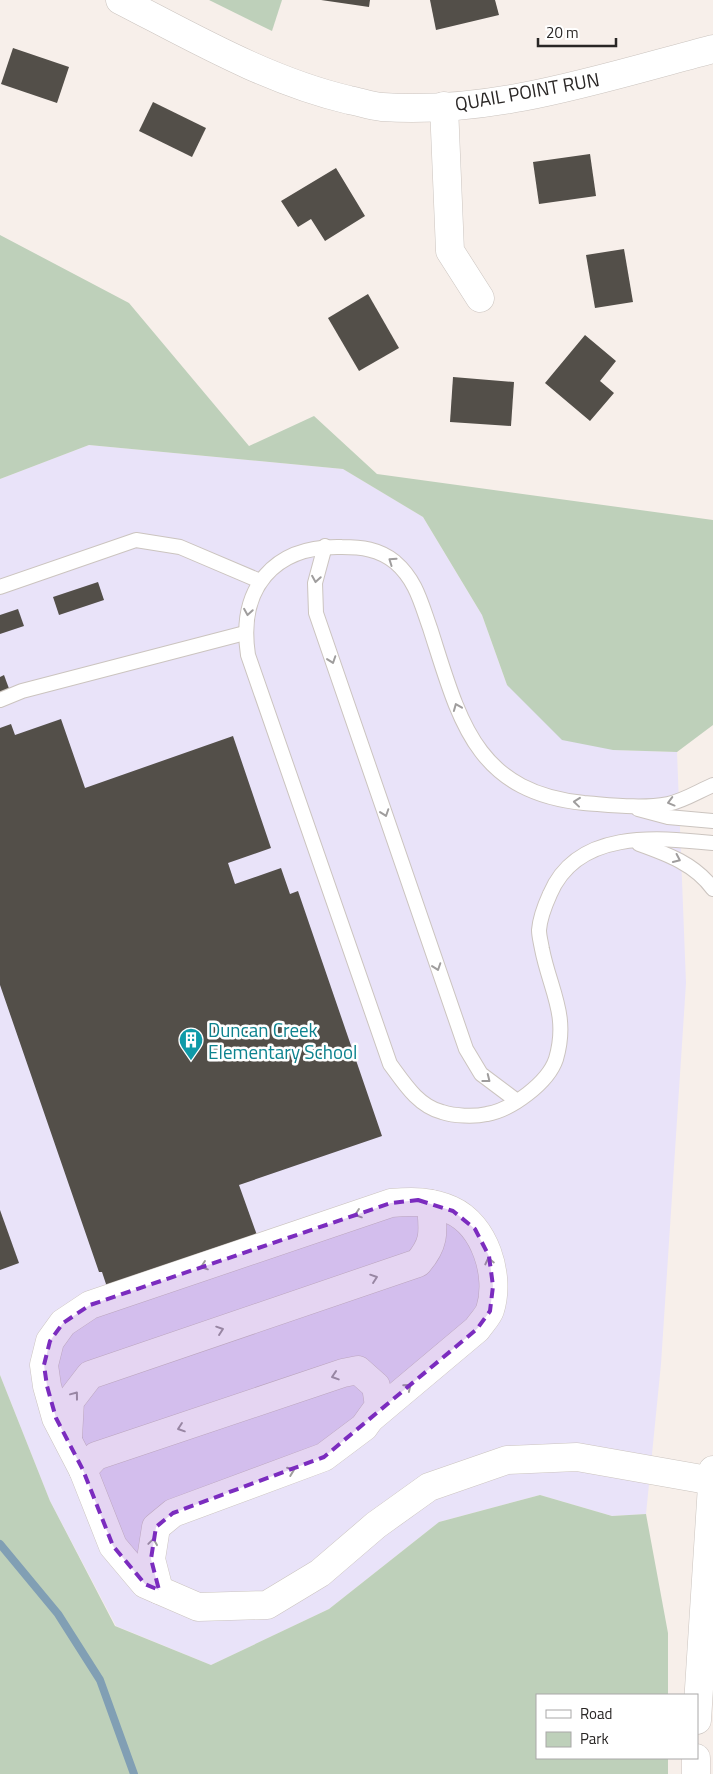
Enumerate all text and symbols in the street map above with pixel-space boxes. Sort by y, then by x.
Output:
scale bar [538,15,616,47]
text: 20 m [546,21,579,44]
street label: QUAIL POINT RUN [452,64,602,118]
one-way arrow [388,558,398,567]
one-way arrow [311,575,321,584]
one-way arrow [243,608,254,616]
one-way arrow [326,655,336,663]
one-way arrow [452,703,463,712]
one-way arrow [667,796,675,806]
one-way arrow [572,797,580,808]
one-way arrow [379,808,389,817]
one-way arrow [672,853,681,863]
one-way arrow [432,962,442,971]
place label: Duncan Creek Elementary School [208,1015,357,1066]
building icon: Duncan Creek Elementary School [178,1027,204,1061]
one-way arrow [481,1073,490,1081]
one-way arrow [354,1208,362,1218]
one-way arrow [484,1257,495,1265]
one-way arrow [200,1260,209,1270]
one-way arrow [369,1274,378,1284]
one-way arrow [215,1326,224,1336]
one-way arrow [331,1370,340,1380]
one-way arrow [403,1384,412,1393]
one-way arrow [69,1391,78,1401]
one-way arrow [177,1422,186,1432]
one-way arrow [286,1467,294,1477]
one-way arrow [148,1538,158,1546]
legend [536,1694,698,1759]
text: Road [580,1702,612,1725]
text: Park [580,1727,609,1750]

